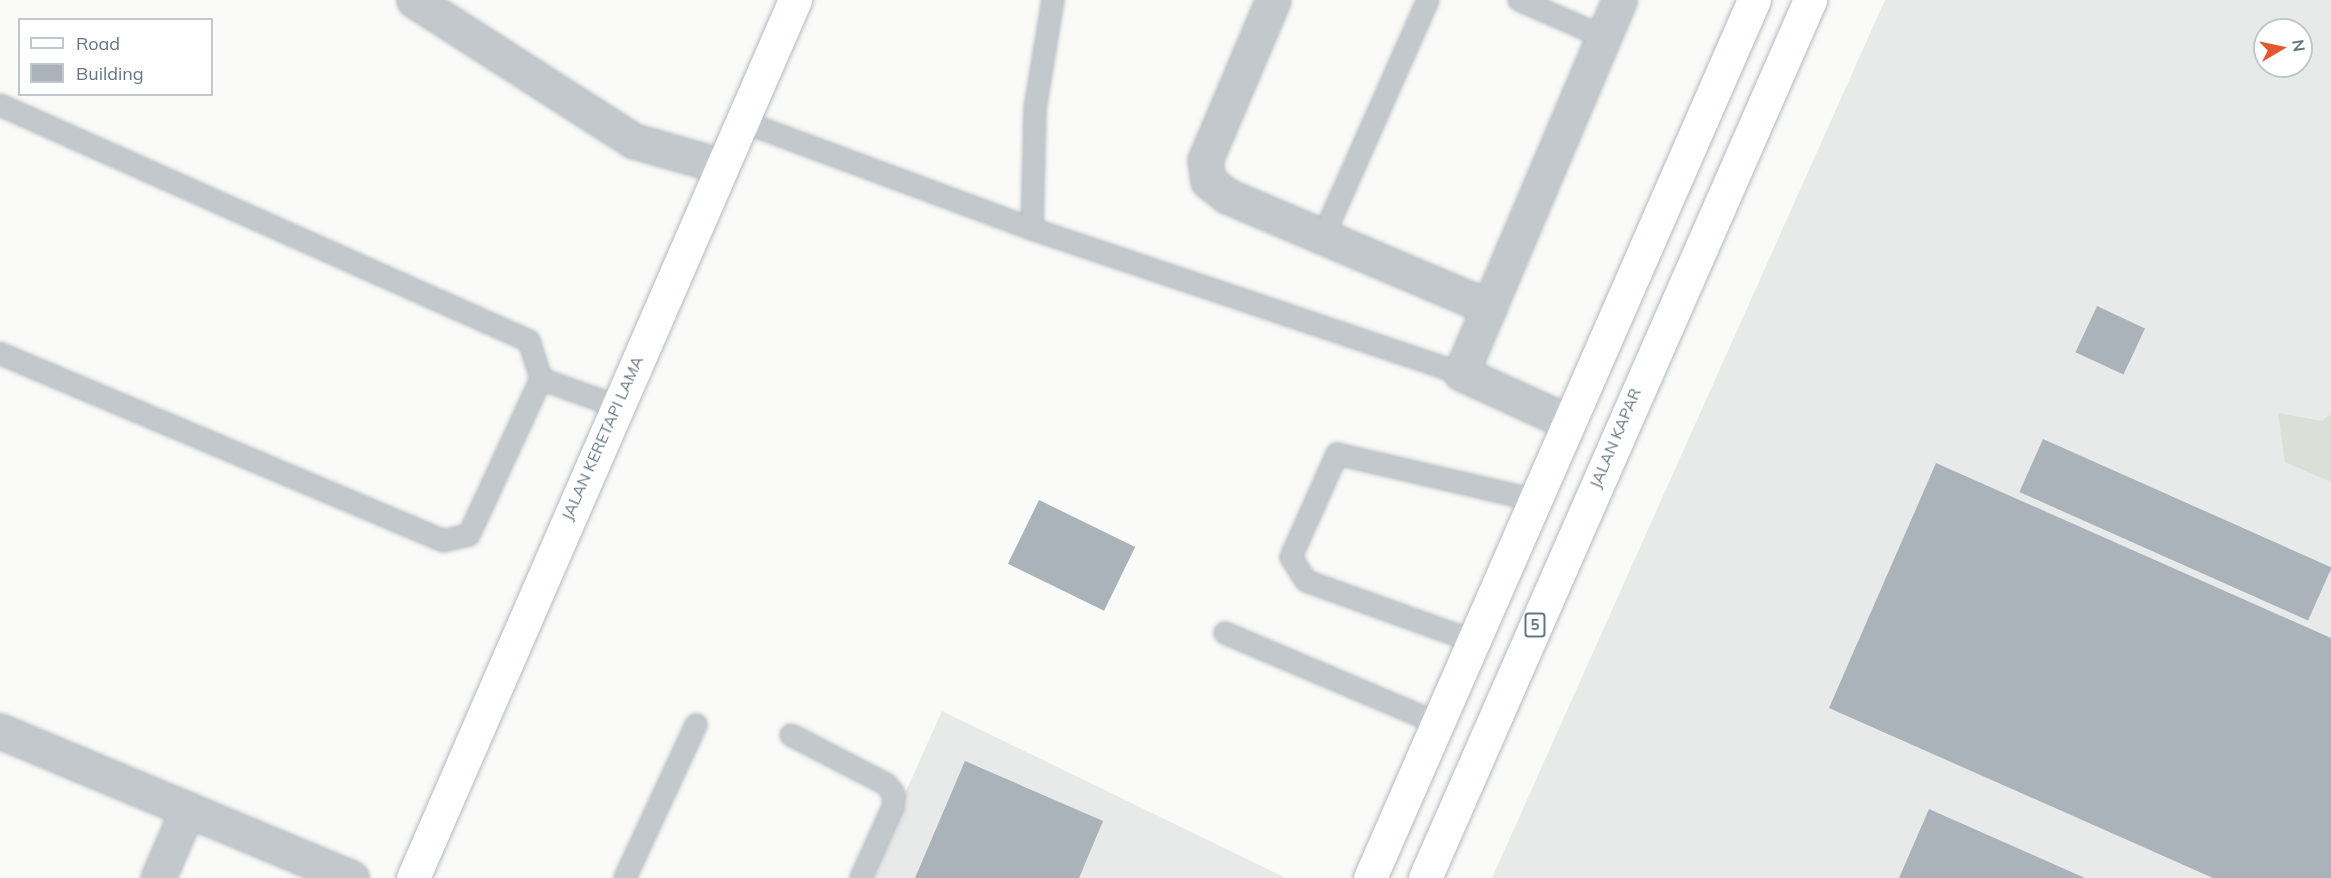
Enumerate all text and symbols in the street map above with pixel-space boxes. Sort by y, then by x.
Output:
legend [18,18,213,96]
north arrow [2253,18,2313,78]
text: Road [76,32,120,55]
text: N [2288,38,2310,53]
text: Building [76,62,144,85]
street label: JALAN KERETAPI LAMA [557,353,647,523]
street label: JALAN KAPAR [1585,385,1645,491]
road number: 5 [1524,613,1546,637]

